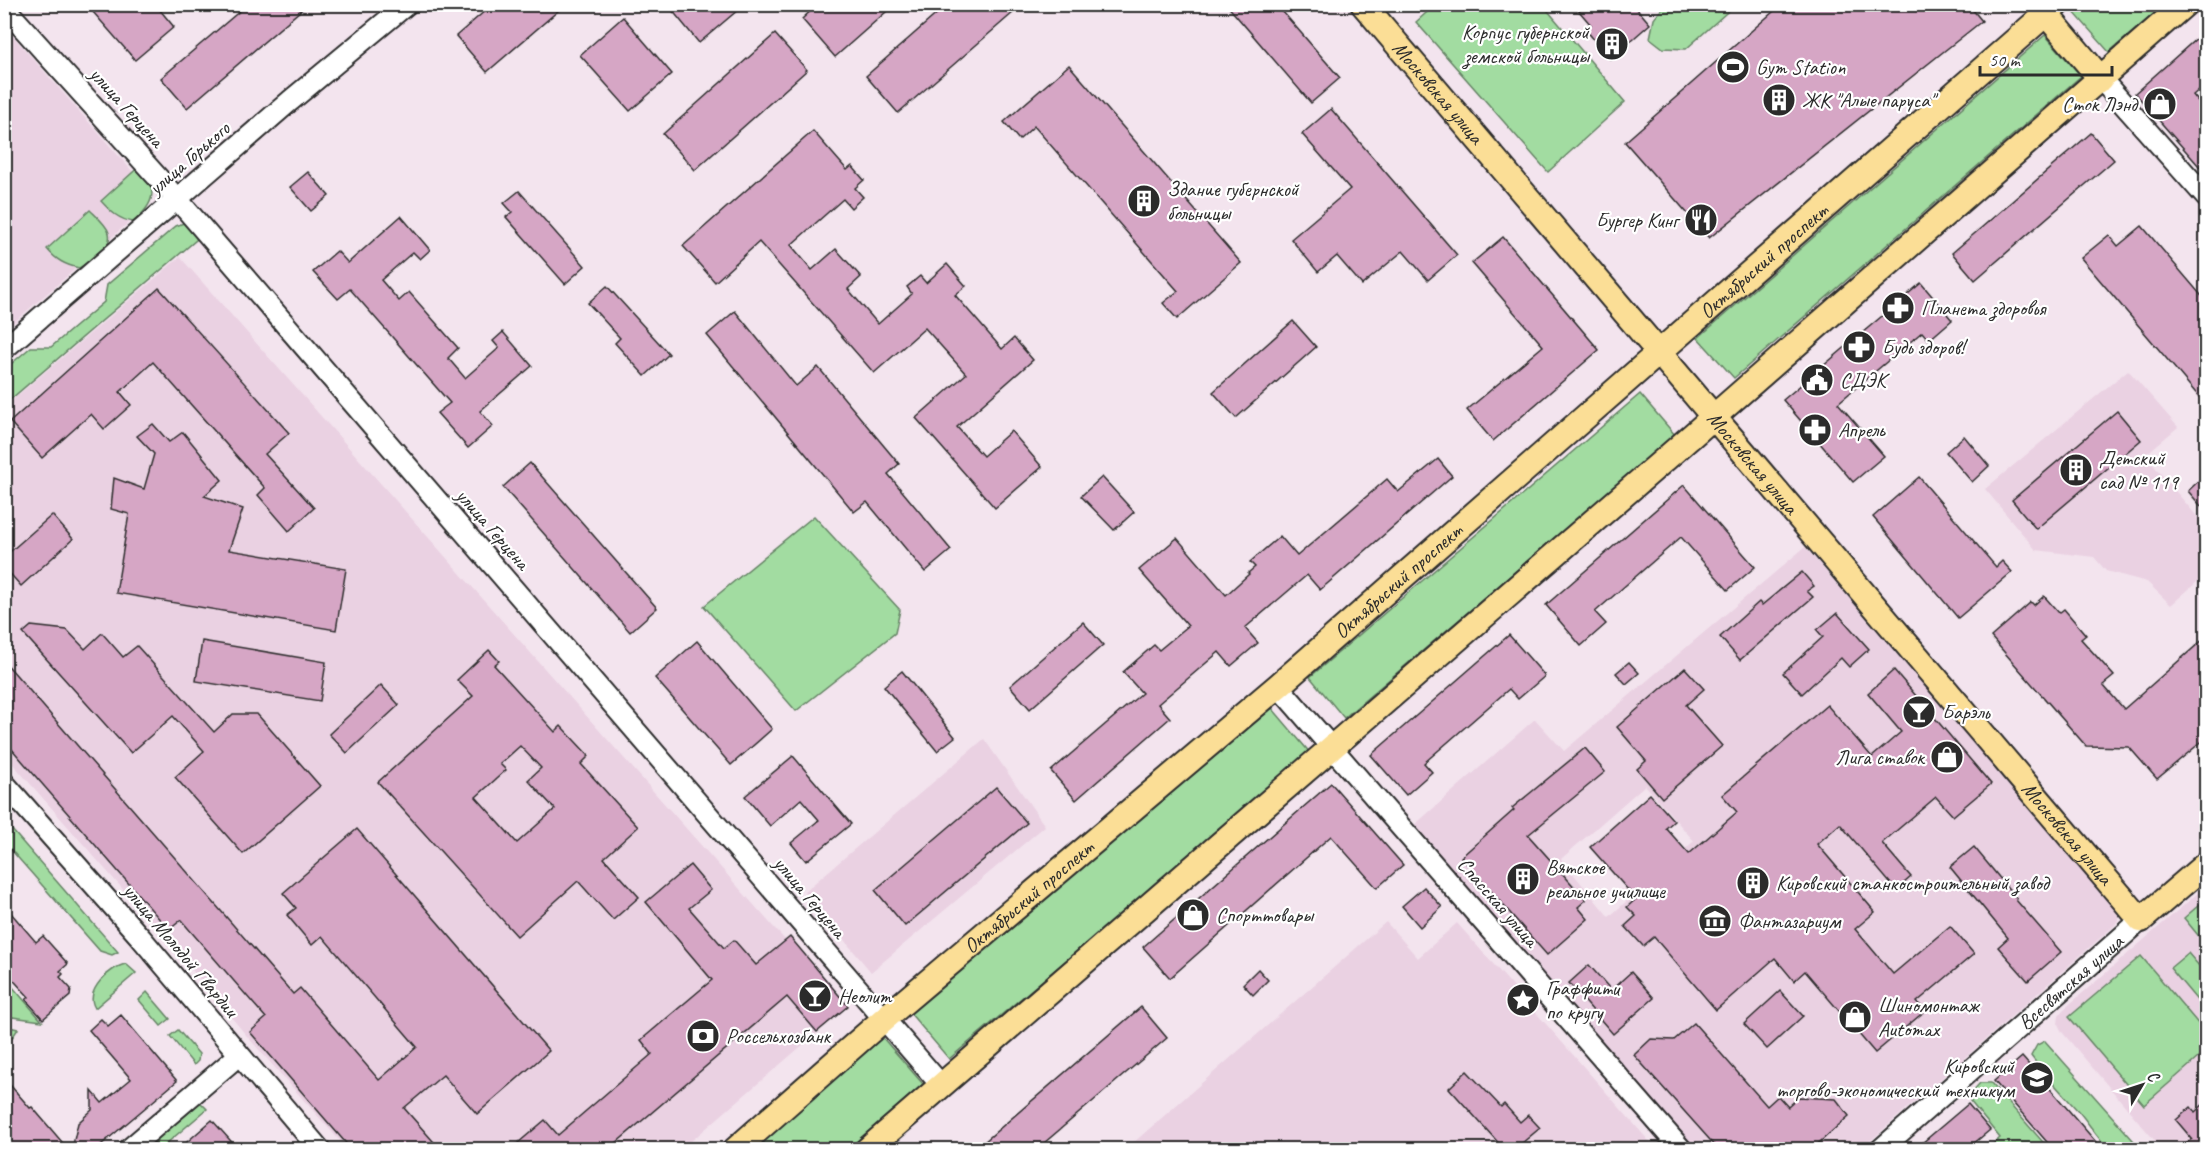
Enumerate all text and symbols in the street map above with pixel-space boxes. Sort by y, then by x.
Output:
place label: Корпус губернской земской больницы [1461,19,1591,70]
building icon: Корпус губернской земской больницы [1594,26,1630,62]
street label: Московская улица [1387,35,1490,151]
scale bar [1980,39,2112,77]
sports icon: Gym Station [1715,49,1751,85]
text: 50 m [1989,49,2022,71]
place label: Gym Station [1756,54,1846,80]
street label: улица Герцена [83,60,172,154]
building icon: ЖК "Алые паруса" [1761,82,1797,118]
shop icon: Сток Лэнд [2142,86,2178,122]
place label: ЖК "Алые паруса" [1802,87,1938,113]
place label: Сток Лэнд [2062,91,2139,117]
street label: улица Горького [141,114,236,202]
place label: Здание губернской больницы [1167,176,1300,226]
building icon: Здание губернской больницы [1126,183,1162,219]
street label: Октябрьский проспект [1694,196,1835,324]
restaurant icon: Бургер Кинг [1683,202,1719,238]
place label: Бургер Кинг [1596,207,1681,233]
pharmacy icon: Планета здоровья [1880,290,1916,326]
place label: Планета здоровья [1921,295,2047,322]
pharmacy icon: Будь здоров! [1841,329,1877,365]
place label: Будь здоров! [1882,334,1969,360]
public building icon: СДЭК [1799,362,1835,398]
place label: СДЭК [1840,367,1890,393]
street label: Московская улица [1702,406,1805,521]
pharmacy icon: Апрель [1797,412,1833,448]
place label: Апрель [1838,417,1886,443]
place label: Детский сад № 119 [2099,445,2180,495]
building icon: Детский сад № 119 [2058,452,2094,488]
street label: улица Герцена [449,481,537,577]
street label: Октябрьский проспект [1328,516,1469,644]
bar icon: Барэль [1901,694,1937,730]
place label: Барэль [1942,699,1991,725]
shop icon: Лига ставок [1929,739,1965,775]
place label: Лига ставок [1836,744,1926,770]
street label: Московская улица [2016,776,2120,892]
street label: Октябрьский проспект [958,833,1100,959]
street label: улица Герцена [767,849,853,945]
street label: Спасская улица [1452,852,1546,954]
place label: Вятское реальное училище [1546,854,1666,904]
building icon: Вятское реальное училище [1505,861,1541,897]
building icon: Кировский станкостроительный завод [1735,865,1771,901]
place label: Кировский станкостроительный завод [1776,870,2051,897]
street label: улица Молодой Гвардии [116,876,246,1024]
shop icon: Спорттовары [1175,897,1211,933]
place label: Спорттовары [1216,902,1315,928]
museum icon: Фантазариум [1697,903,1733,939]
place label: Фантазариум [1738,908,1842,934]
street label: Всесвятская улица [2013,928,2130,1035]
place label: Граффити по кругу [1546,975,1622,1025]
bar icon: Неолит [797,978,833,1014]
place icon: Граффити по кругу [1505,982,1541,1018]
place label: Неолит [838,983,893,1009]
place label: Шиномонтаж Automax [1878,992,1981,1042]
shop icon: Шиномонтаж Automax [1837,999,1873,1035]
bank icon: Россельхозбанк [685,1018,721,1054]
place label: Россельхозбанк [726,1023,832,1049]
place label: Кировский торгово-экономический техникум [1776,1053,2016,1103]
north arrow [2112,1055,2172,1115]
school or university icon: Кировский торгово-экономический техникум [2019,1060,2055,1096]
text: С [2143,1067,2164,1087]

